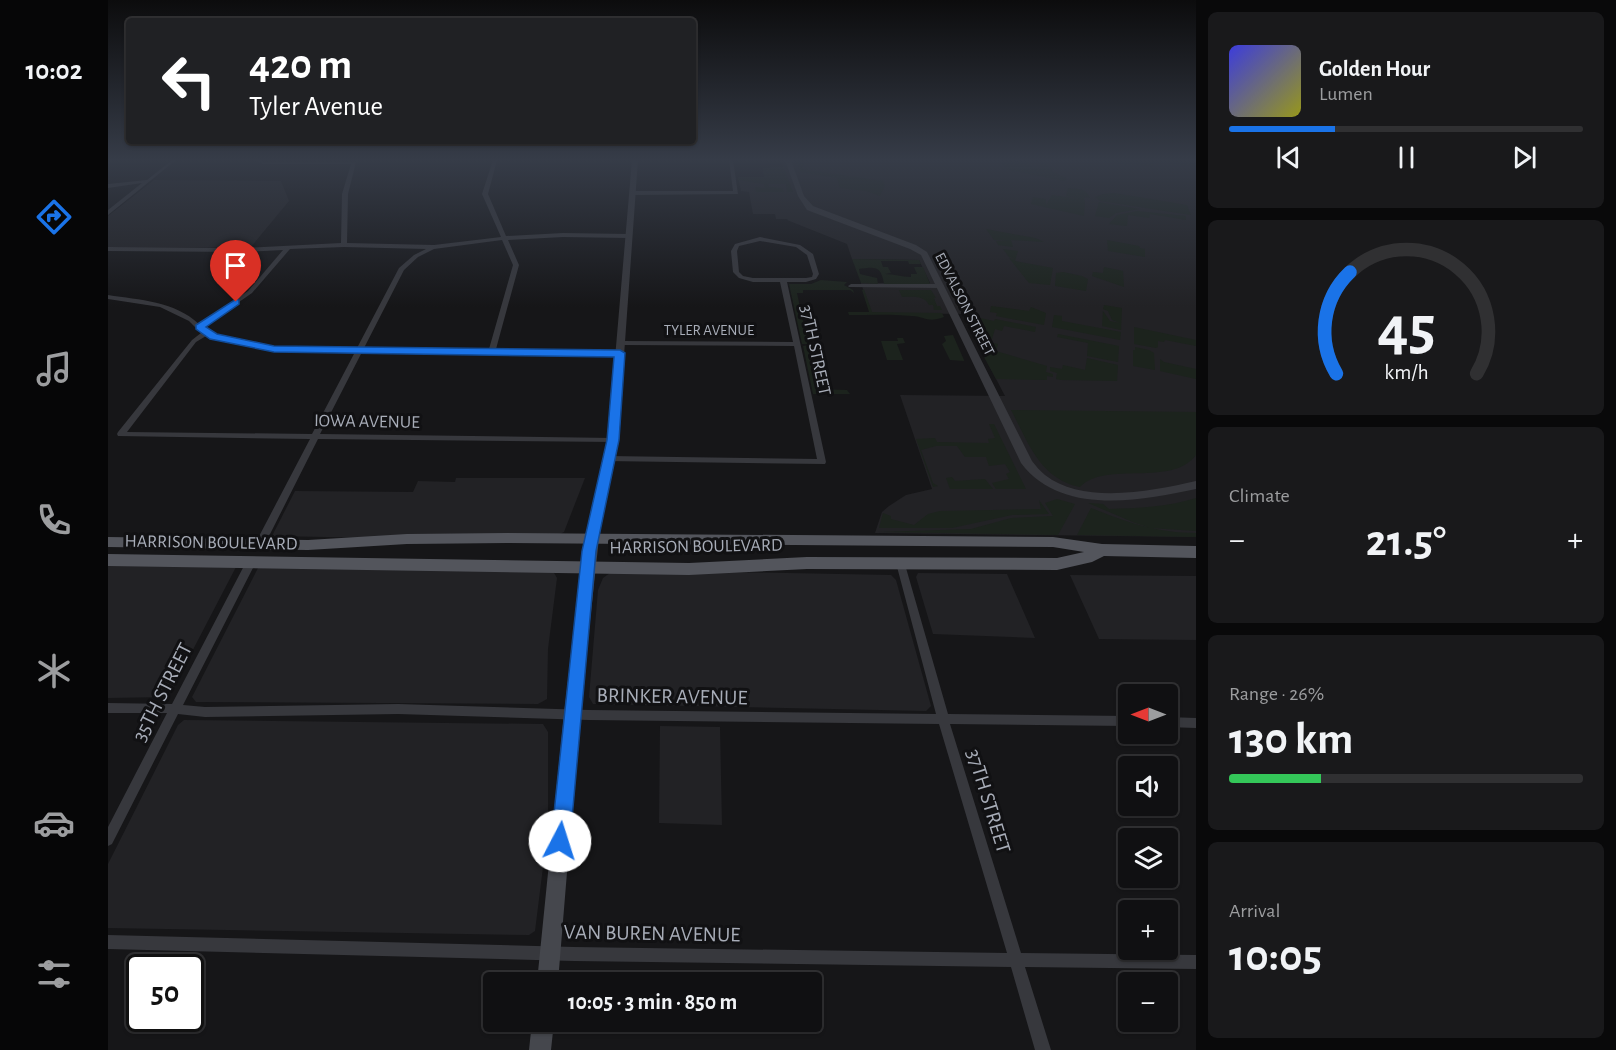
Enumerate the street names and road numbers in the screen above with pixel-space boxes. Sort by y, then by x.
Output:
street label: EDVALSON STREET [932,250,997,359]
street label: 37TH STREET [797,303,833,397]
street label: TYLER AVENUE [664,323,754,338]
street label: IOWA AVENUE [314,412,420,432]
street label: HARRISON BOULEVARD [124,532,298,554]
street label: HARRISON BOULEVARD [609,536,783,558]
street label: 35TH STREET [129,640,196,745]
street label: BRINKER AVENUE [596,685,748,708]
street label: 37TH STREET [963,747,1014,856]
street label: VAN BUREN AVENUE [564,921,740,946]

